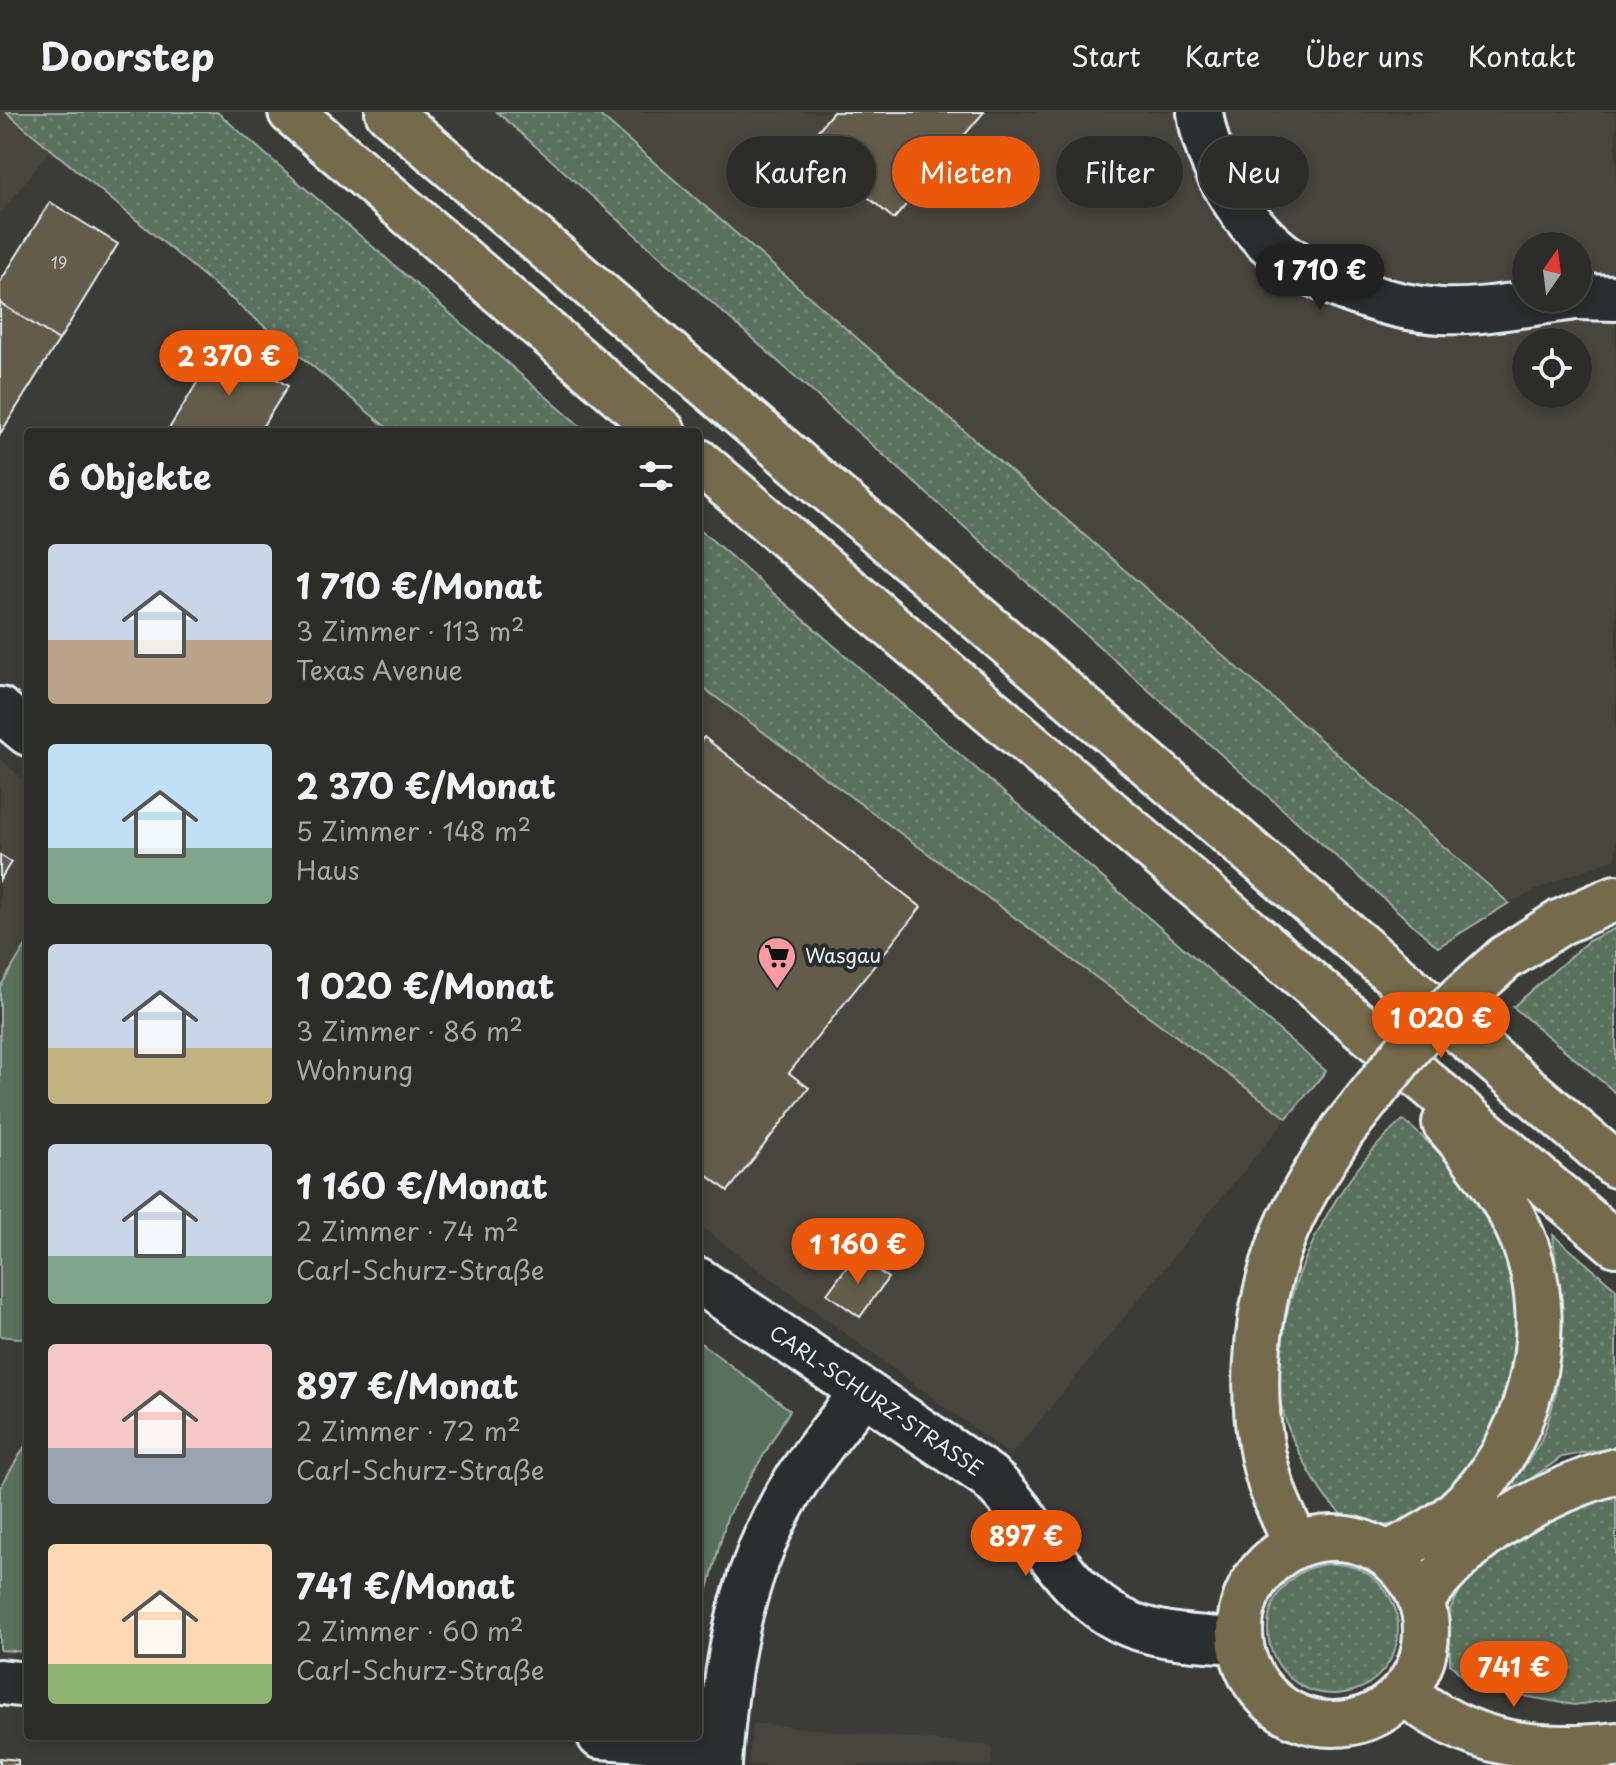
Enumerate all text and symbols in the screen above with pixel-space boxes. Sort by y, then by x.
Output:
text: Doorstep [40,27,215,84]
text: Start [1071,34,1141,77]
text: Karte [1185,34,1260,77]
text: Über uns [1304,34,1424,77]
text: Kontakt [1468,34,1576,77]
chip: Kaufen [726,136,876,208]
chip: Mieten [892,136,1040,208]
chip: Filter [1056,136,1183,208]
chip: Neu [1199,136,1309,208]
north arrow [1512,232,1592,312]
map controls [1512,232,1592,408]
pin: 1 710 € [1246,244,1394,312]
house number: 19 [51,250,67,274]
text: 1 710 € [1273,250,1367,289]
button: locate [1512,328,1592,408]
pin: 2 370 € [155,330,303,398]
text: 2 370 € [177,336,281,375]
text: 6 Objekte [48,450,211,502]
icon: filters [634,454,678,498]
text: 1 710 €/Monat [296,559,543,611]
icon: home [112,576,208,672]
text: 3 Zimmer · 113 m² [296,611,525,650]
text: Texas Avenue [296,650,463,689]
text: 2 370 €/Monat [296,759,556,811]
icon: home [112,776,208,872]
text: 5 Zimmer · 148 m² [296,811,531,850]
text: Haus [296,850,360,889]
supermarket icon: Wasgau [756,935,798,990]
place label: Wasgau [805,940,881,970]
text: 1 020 €/Monat [296,959,554,1011]
icon: home [112,976,208,1072]
pin: 1 020 € [1367,992,1515,1060]
text: 1 020 € [1390,998,1492,1037]
text: 3 Zimmer · 86 m² [296,1011,523,1050]
text: Wohnung [296,1050,413,1089]
text: 1 160 €/Monat [296,1159,548,1211]
icon: home [112,1176,208,1272]
text: 2 Zimmer · 74 m² [296,1211,519,1250]
pin: 1 160 € [784,1218,932,1286]
text: 1 160 € [809,1224,907,1263]
text: Carl-Schurz-Straße [296,1250,545,1289]
street label: CARL-SCHURZ-STRASSE [764,1317,989,1483]
text: 897 €/Monat [296,1359,519,1411]
icon: home [112,1376,208,1472]
text: 2 Zimmer · 72 m² [296,1411,521,1450]
text: Carl-Schurz-Straße [296,1450,545,1489]
pin: 897 € [970,1510,1082,1578]
text: 897 € [989,1516,1063,1555]
text: 741 €/Monat [296,1559,515,1611]
icon: home [112,1576,208,1672]
text: 2 Zimmer · 60 m² [296,1611,524,1650]
pin: 741 € [1458,1641,1570,1709]
text: 741 € [1478,1647,1550,1686]
text: Carl-Schurz-Straße [296,1650,545,1689]

